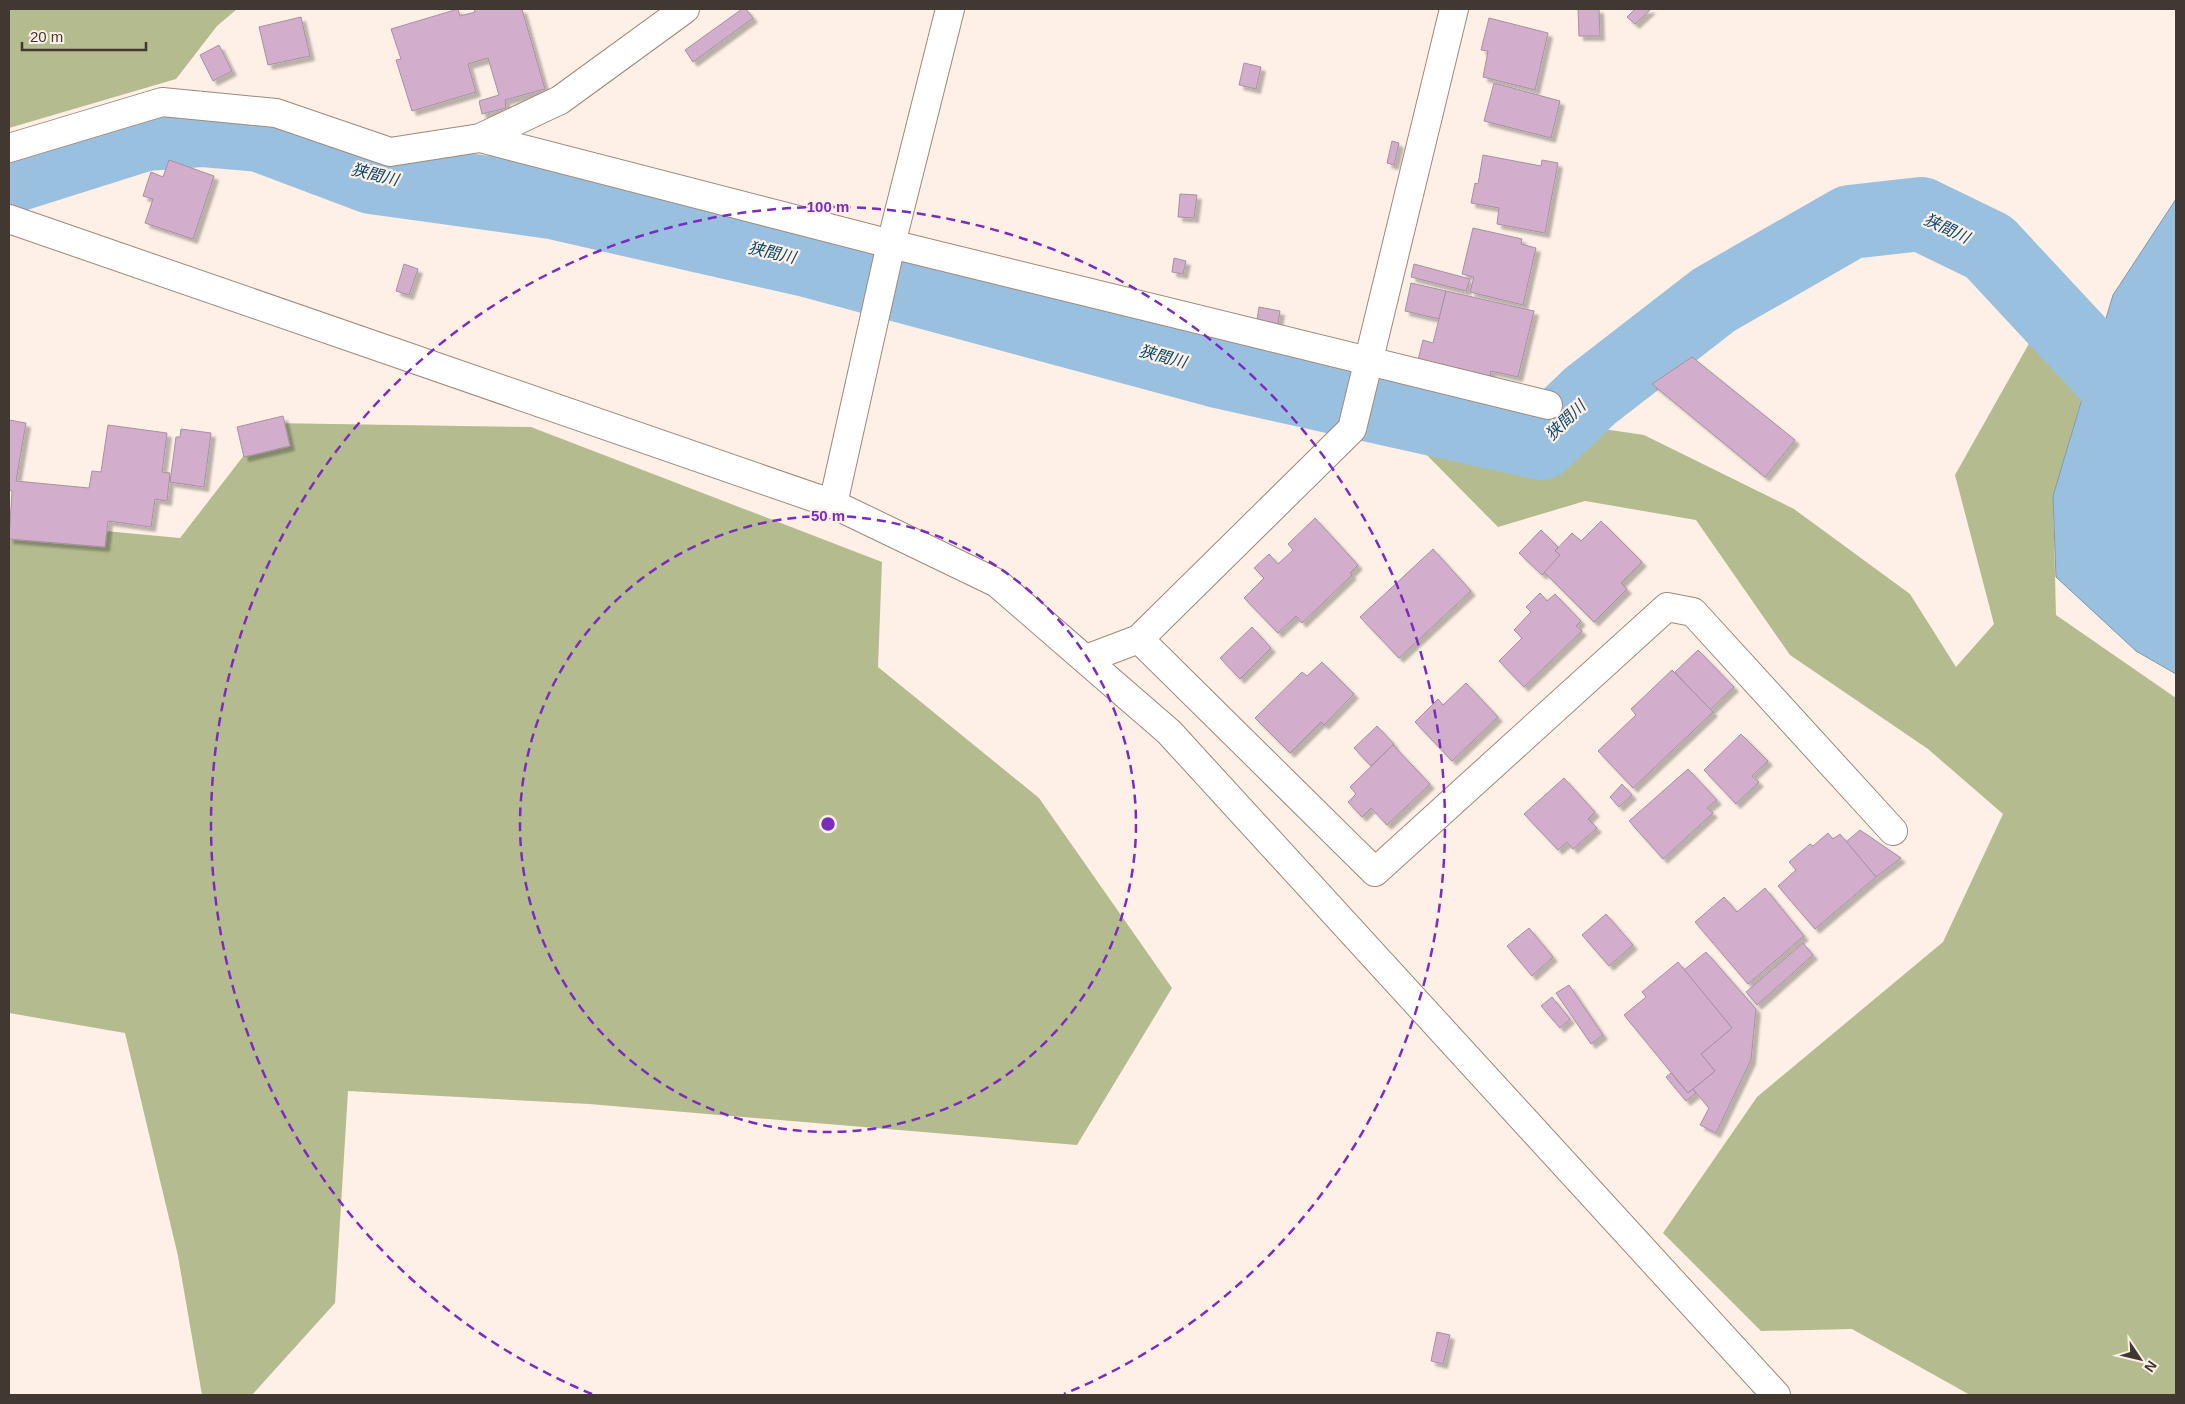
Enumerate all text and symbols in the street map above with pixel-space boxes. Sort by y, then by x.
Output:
scale bar [22,20,146,52]
text: 20 m [30,28,63,45]
water label: 狭間川 [350,160,402,189]
text: 100 m [807,198,849,215]
water label: 狭間川 [1921,211,1974,247]
water label: 狭間川 [747,239,799,267]
water label: 狭間川 [1137,342,1190,371]
water label: 狭間川 [1542,396,1590,443]
text: 50 m [811,507,845,524]
centre of rings [819,815,837,833]
north arrow [2115,1334,2165,1384]
text: N [2141,1358,2160,1375]

